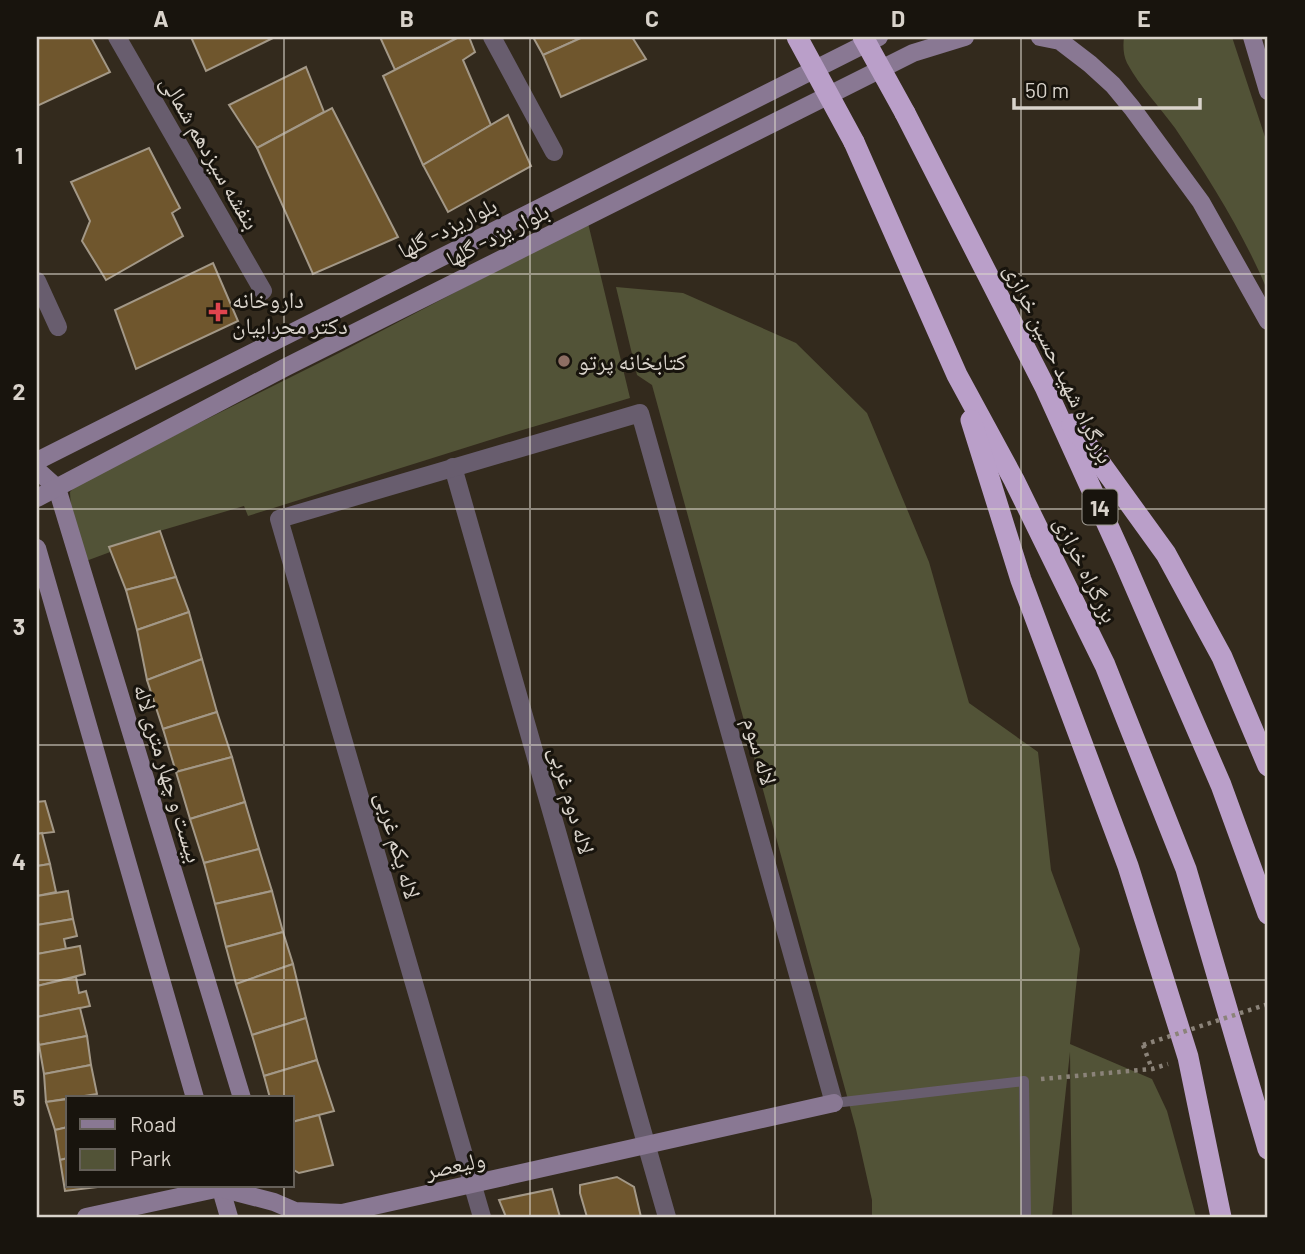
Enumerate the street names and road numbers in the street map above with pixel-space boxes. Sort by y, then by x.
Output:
street label: بنفشه سیزدهم شمالی [153,70,267,236]
street label: بلواریزد- گلها [393,190,501,264]
street label: بلوار یزد- گلها [441,196,553,272]
street label: بزرگراه شهید حسین خرازی [998,258,1121,468]
road number: 14 [1082,490,1118,524]
street label: بزرگراه خرازی [1048,511,1125,627]
street label: بیست و چهار متری لاله [128,680,209,866]
street label: لاله سوم [735,714,784,789]
street label: لاله دوم غربی [541,743,602,858]
street label: لاله یکم غربی [367,788,428,903]
street label: ولیعصر [421,1144,488,1185]

